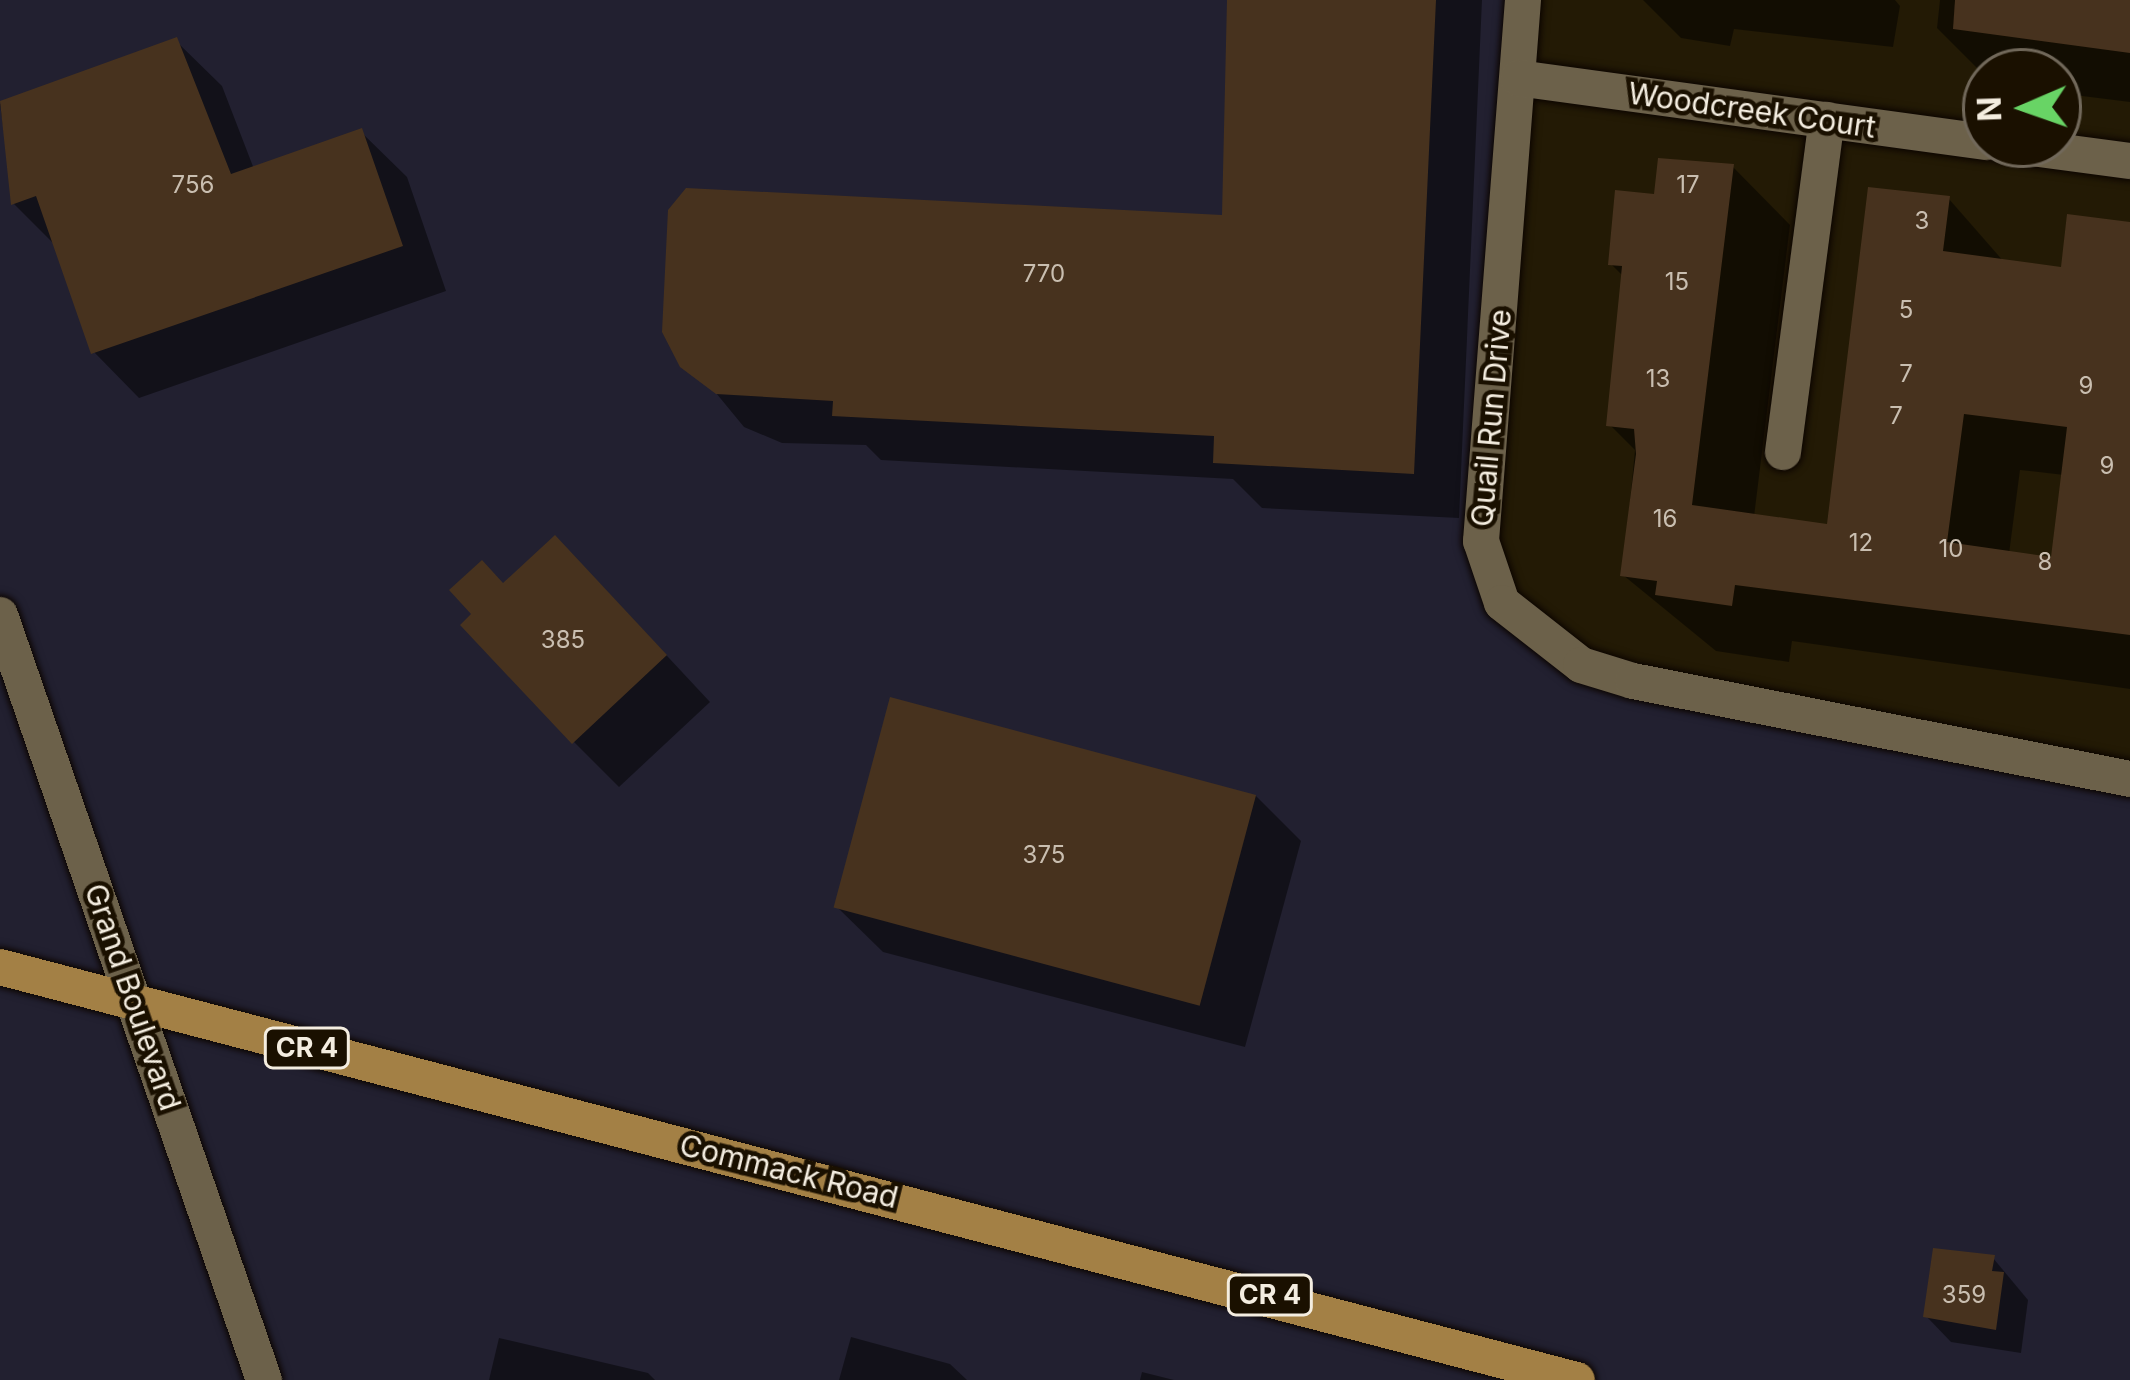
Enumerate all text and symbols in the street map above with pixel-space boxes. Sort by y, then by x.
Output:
north arrow [1962,48,2082,168]
street label: Woodcreek Court [1626,75,1878,145]
text: N [1969,96,2009,122]
house number: 756 [172,171,214,199]
house number: 17 [1676,171,1700,199]
house number: 3 [1915,207,1929,235]
house number: 770 [1023,260,1065,288]
house number: 15 [1665,268,1689,296]
house number: 5 [1899,296,1913,324]
street label: Quail Run Drive [1464,308,1518,528]
house number: 7 [1899,360,1913,388]
house number: 13 [1646,365,1670,393]
house number: 9 [2079,372,2093,400]
house number: 7 [1889,402,1903,430]
house number: 9 [2100,452,2114,480]
house number: 16 [1653,505,1677,533]
house number: 12 [1849,529,1873,557]
house number: 10 [1939,535,1963,563]
house number: 8 [2038,548,2052,576]
house number: 385 [541,626,585,654]
house number: 375 [1023,841,1065,869]
street label: Grand Boulevard [77,879,189,1115]
road number: CR 4 [262,1027,352,1069]
street label: Commack Road [676,1126,902,1216]
road number: CR 4 [1225,1274,1315,1316]
house number: 359 [1942,1281,1986,1309]

